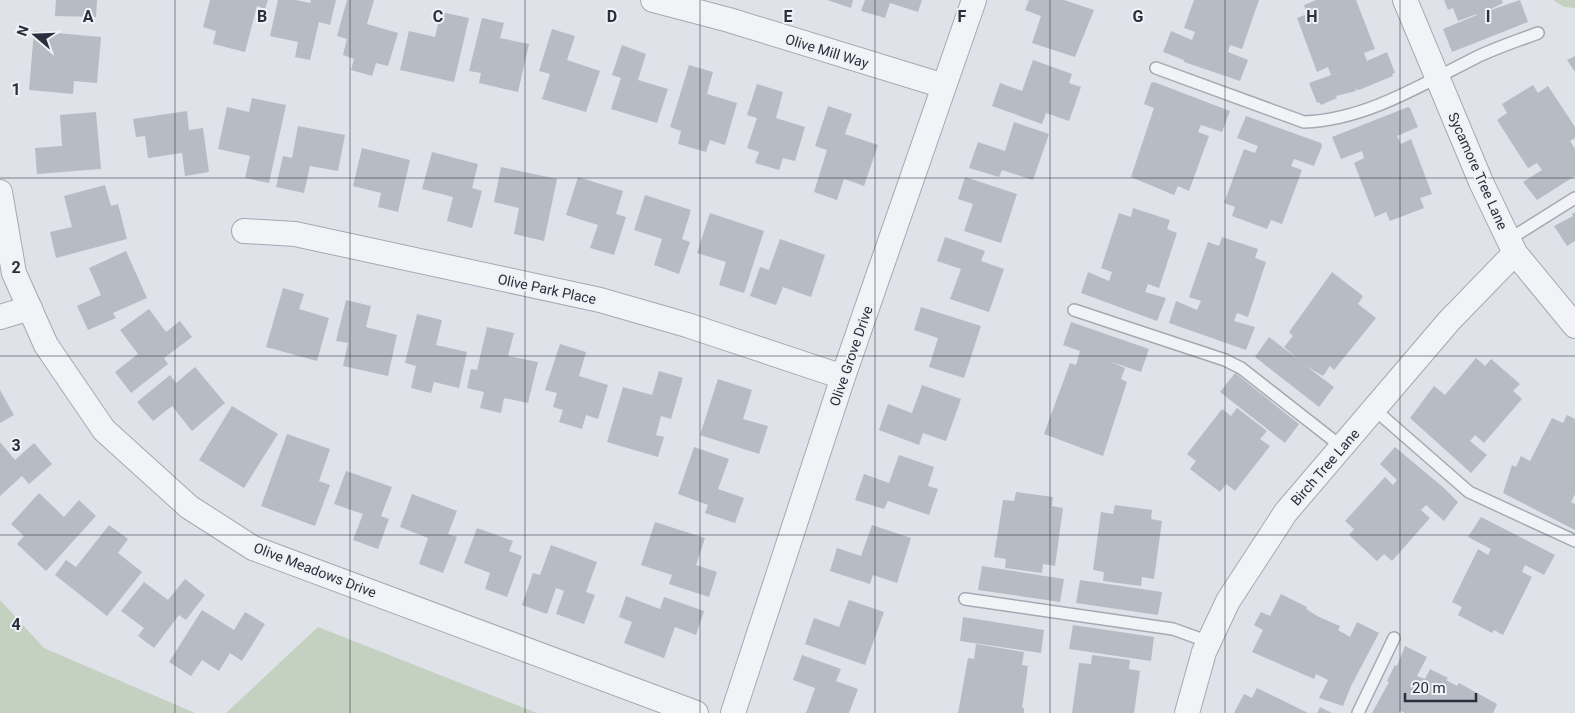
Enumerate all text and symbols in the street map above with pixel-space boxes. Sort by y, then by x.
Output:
text: A [83,7,94,26]
text: B [257,7,267,26]
text: C [433,7,443,26]
text: D [607,7,617,26]
text: E [784,7,793,26]
text: F [958,7,967,26]
text: G [1133,7,1144,26]
text: H [1306,7,1318,26]
text: I [1486,7,1490,26]
north arrow [10,10,60,60]
text: N [14,23,32,38]
street label: Olive Mill Way [783,31,871,71]
text: 1 [11,80,21,99]
street label: Sycamore Tree Lane [1445,110,1511,232]
text: 2 [11,258,21,277]
street label: Olive Park Place [496,271,598,307]
street label: Olive Grove Drive [826,304,876,408]
street label: Birch Tree Lane [1287,425,1363,509]
text: 3 [11,436,21,455]
street label: Olive Meadows Drive [252,539,378,601]
text: 4 [11,615,21,634]
scale bar [1405,670,1476,702]
text: 20 m [1412,679,1446,697]

